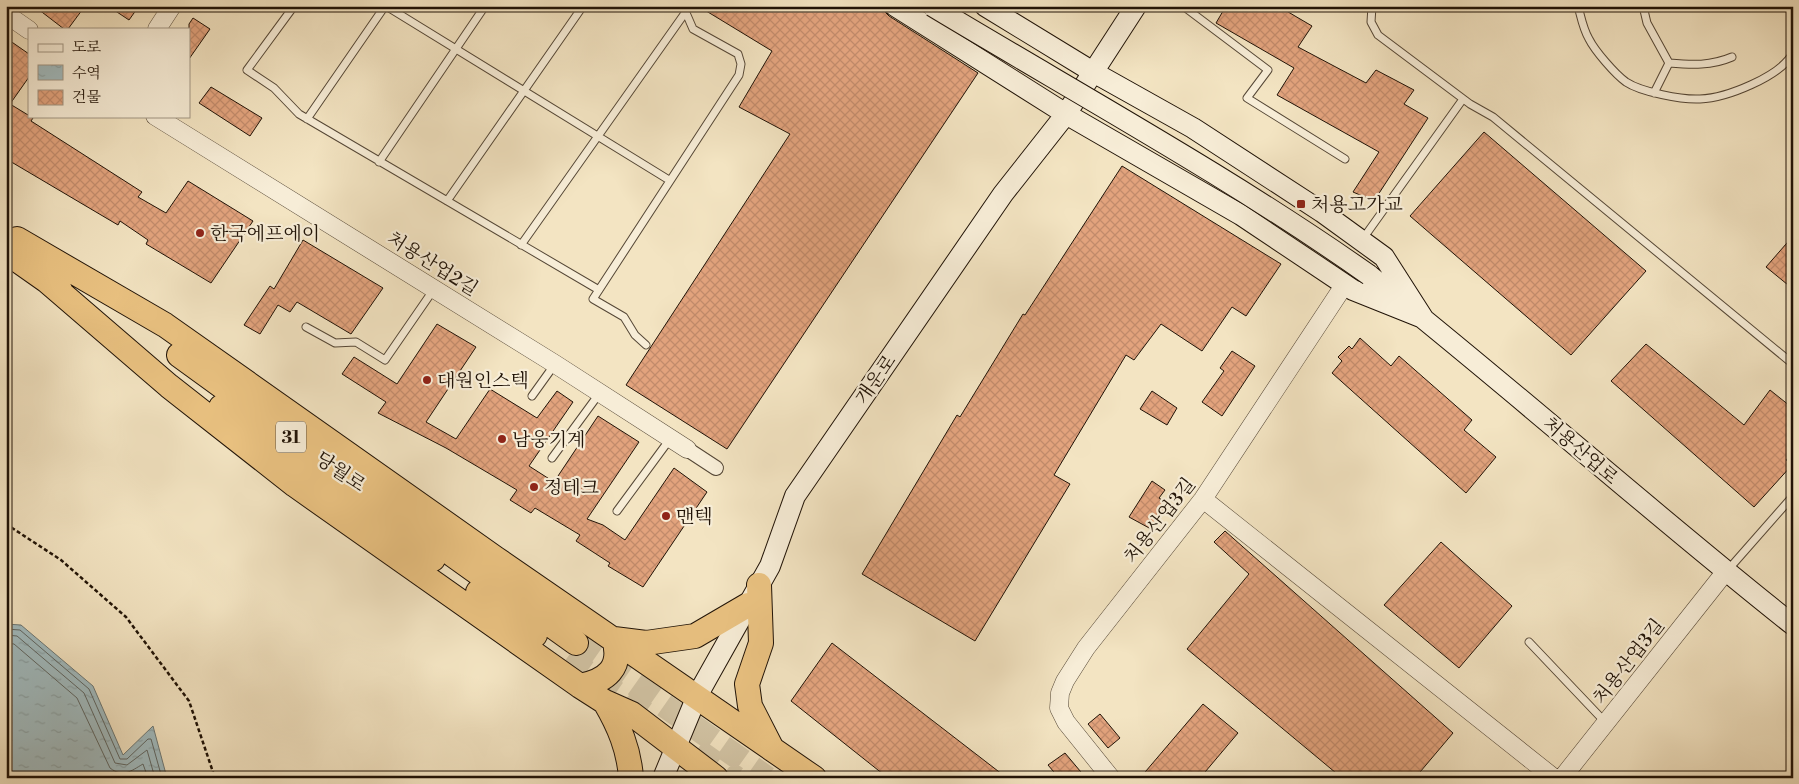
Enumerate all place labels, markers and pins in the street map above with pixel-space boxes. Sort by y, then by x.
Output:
place label: 처용고가교 [1311,193,1403,217]
marker: 처용고가교 [1295,198,1307,210]
place label: 한국에프에이 [210,222,320,246]
marker: 한국에프에이 [194,227,206,239]
place label: 대원인스텍 [437,369,529,393]
marker: 대원인스텍 [421,374,433,386]
place label: 남웅기계 [512,428,585,452]
marker: 남웅기계 [496,433,508,445]
place label: 정테크 [544,476,599,500]
marker: 정테크 [528,481,540,493]
place label: 맨텍 [676,505,713,529]
marker: 맨텍 [660,510,672,522]

